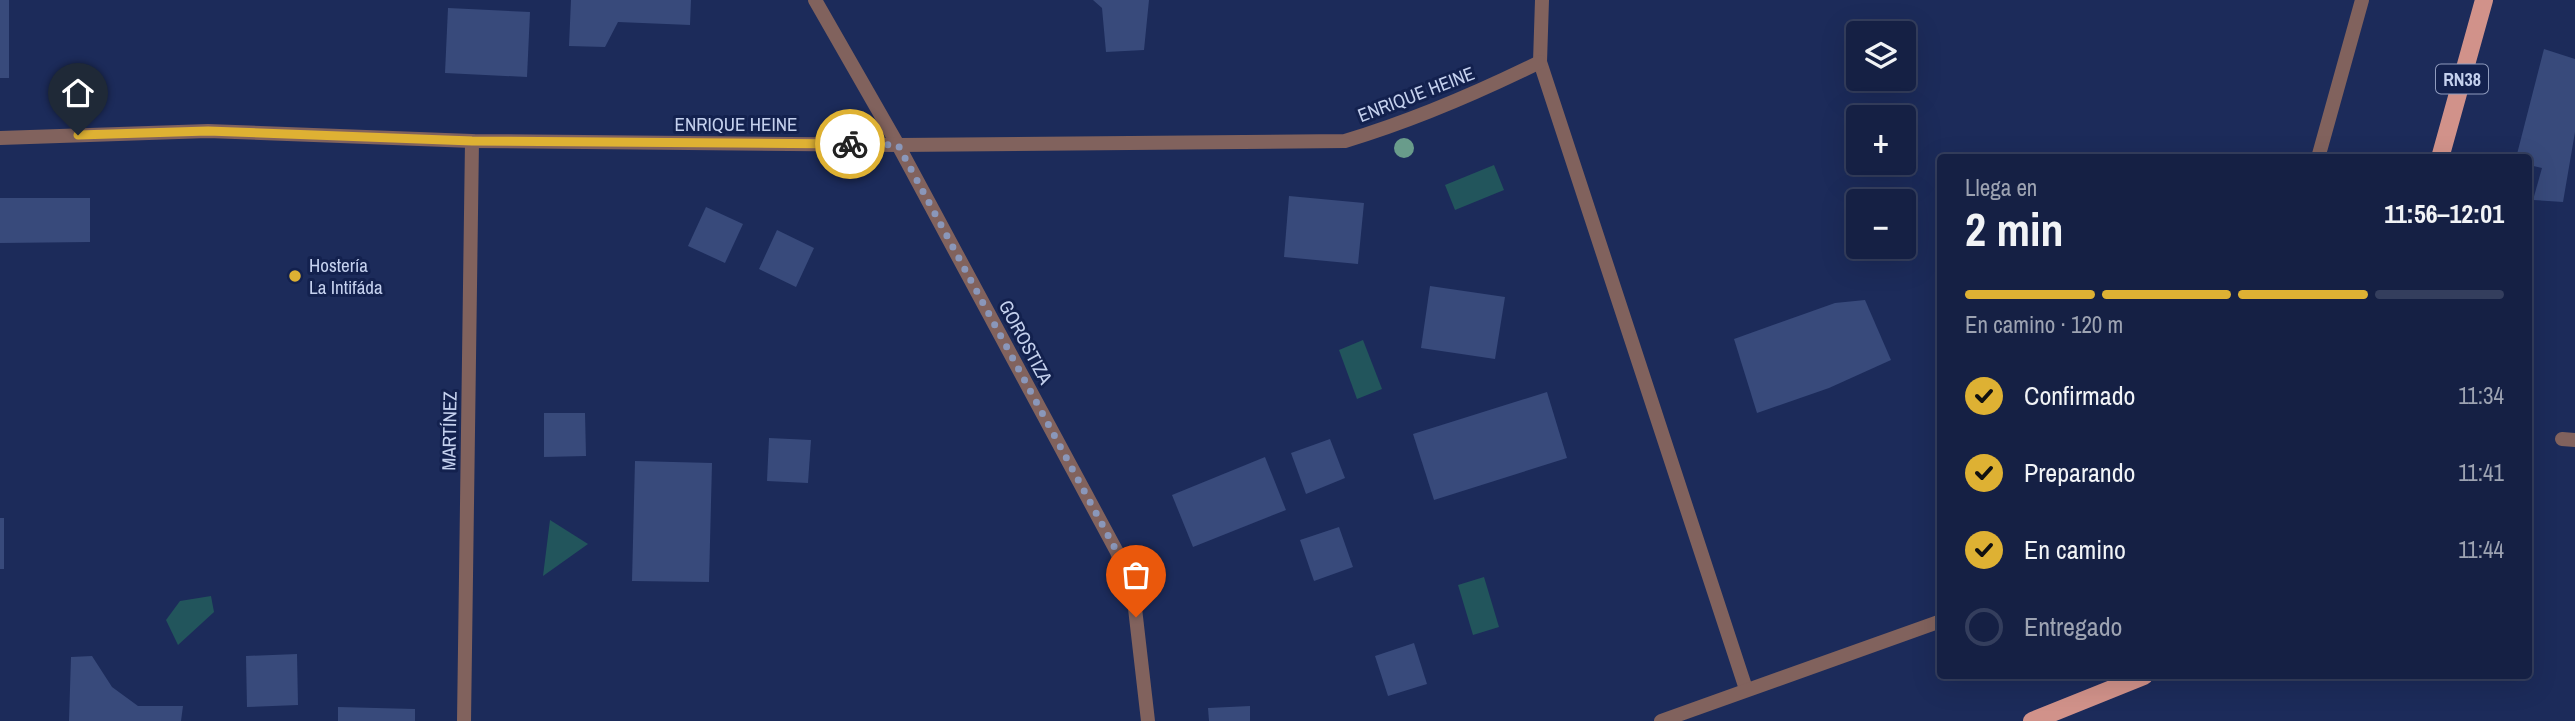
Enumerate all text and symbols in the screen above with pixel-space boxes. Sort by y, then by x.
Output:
map controls [1846,21,1916,259]
button: layers [1846,21,1916,91]
street label: ENRIQUE HEINE [1354,60,1478,128]
pin [48,63,108,135]
road number: RN38 [2436,64,2488,94]
icon: home [59,74,97,112]
button: + [1846,105,1916,175]
courier [815,109,885,179]
street label: ENRIQUE HEINE [675,111,797,137]
icon: bike [831,125,869,163]
text: Llega en [1965,172,2037,203]
button: − [1846,189,1916,259]
text: 11:56–12:01 [2384,196,2504,231]
text: 2 min [1965,198,2064,260]
place label: Hostería La Intifáda [309,252,383,300]
marker: Hostería La Intifáda [287,268,303,284]
street label: GOROSTIZA [993,295,1059,389]
text: En camino · 120 m [1965,309,2123,340]
icon: check [1965,377,2003,415]
text: Confirmado [2024,378,2135,413]
text: 11:34 [2458,380,2504,411]
street label: MARTÍNEZ [435,391,463,471]
icon: check [1965,454,2003,492]
text: Preparando [2024,455,2135,490]
text: 11:41 [2458,457,2504,488]
icon: check [1965,531,2003,569]
text: En camino [2024,532,2126,567]
text: 11:44 [2458,534,2504,565]
pin [1106,545,1166,617]
icon: bag [1117,556,1155,594]
text: Entregado [2024,609,2122,644]

